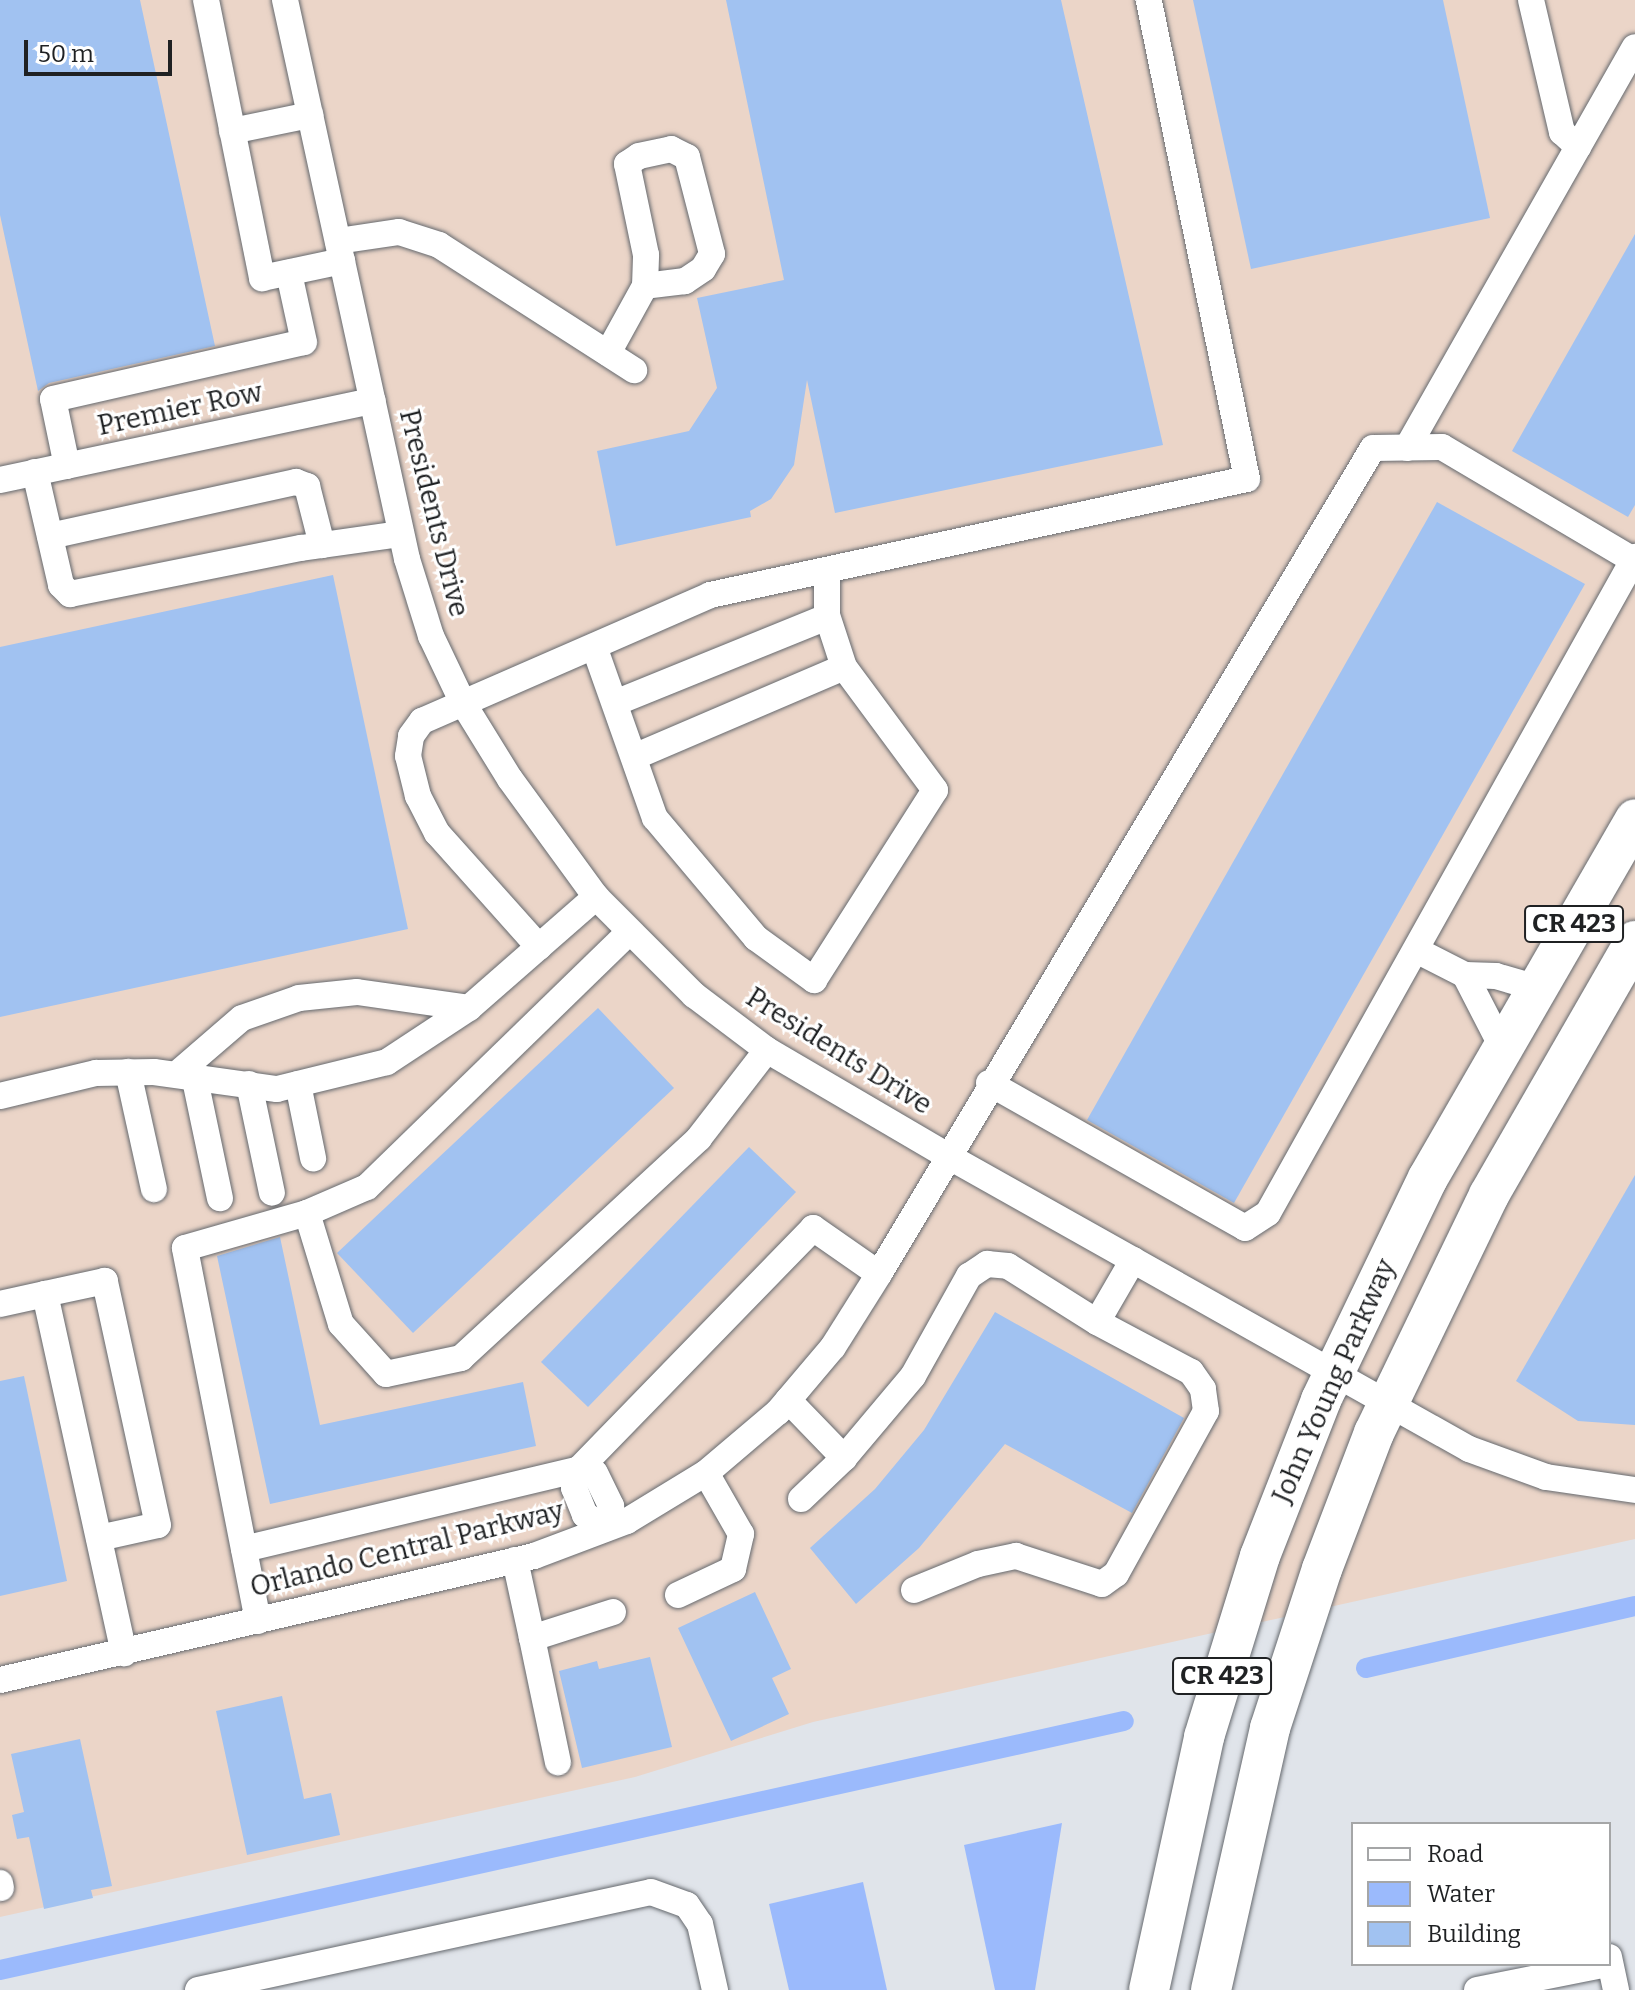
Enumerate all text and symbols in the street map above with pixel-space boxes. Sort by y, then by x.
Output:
scale bar [28,24,176,74]
text: 50 m [38,40,94,68]
street label: Premier Row [95,375,265,443]
street label: Presidents Drive [392,406,476,620]
road number: CR 423 [1524,902,1624,946]
street label: Presidents Drive [740,980,938,1122]
street label: John Young Parkway [1265,1254,1403,1508]
street label: Orlando Central Parkway [247,1494,567,1604]
road number: CR 423 [1172,1654,1272,1698]
legend [1351,1822,1611,1966]
text: Road [1427,1840,1483,1868]
text: Water [1427,1880,1495,1908]
text: Building [1427,1920,1521,1948]

